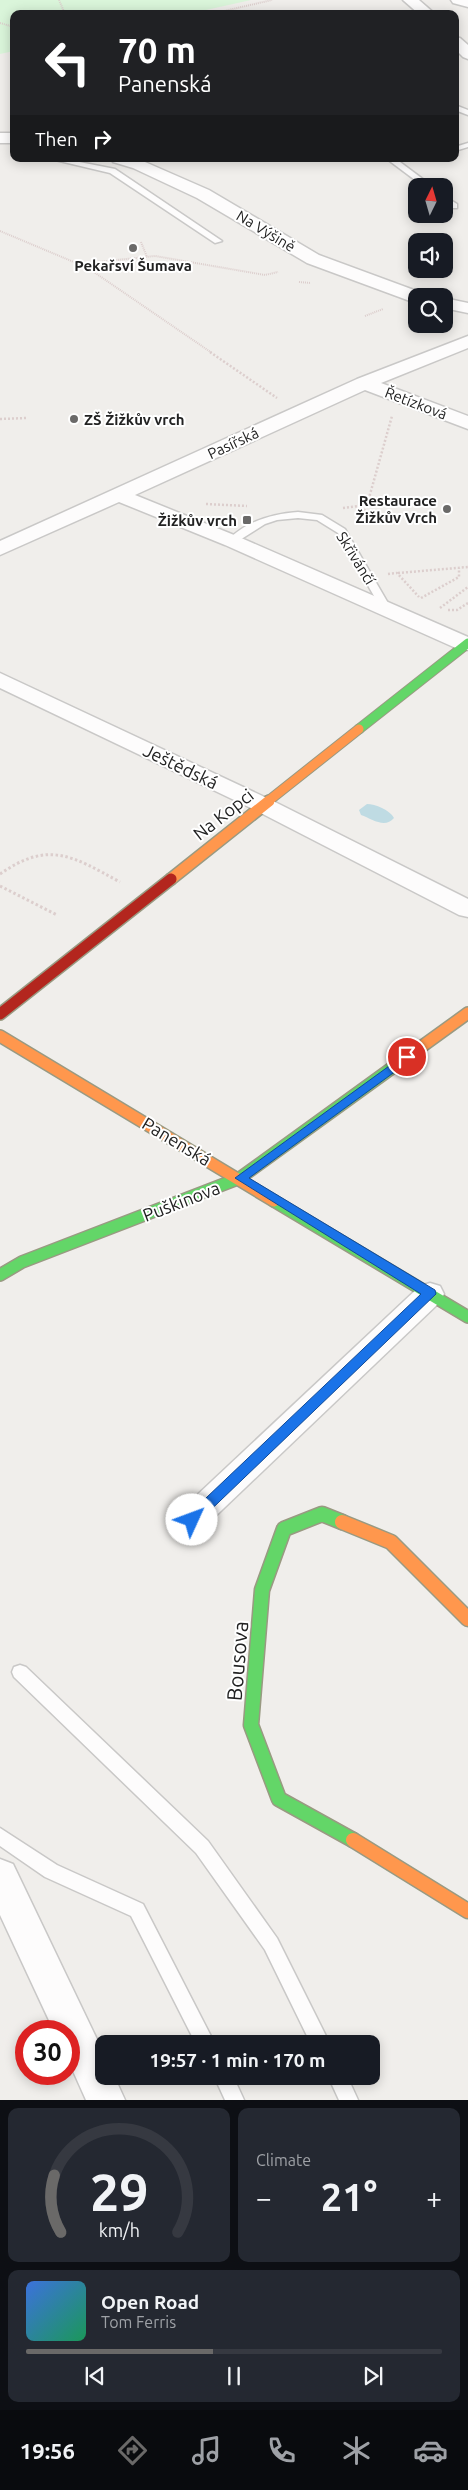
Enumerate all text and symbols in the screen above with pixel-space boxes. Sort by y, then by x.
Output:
icon: left [35,30,100,95]
text: 70 m [118,30,196,70]
text: Panenská [118,71,211,96]
icon: right [88,125,116,153]
text: Then [35,128,78,150]
north arrow [408,178,452,222]
map controls [408,178,453,333]
street label: Na Výšině [233,207,299,255]
button: sound [408,233,453,278]
marker: Pekařsví Šumava [127,242,139,254]
place label: Pekařsví Šumava [74,257,192,274]
button: search [408,288,453,333]
street label: Řetízková [383,383,449,423]
place label: ZŠ Žižkův vrch [84,411,185,428]
marker: ZŠ Žižkův vrch [68,413,80,425]
street label: Pasířská [205,424,261,462]
place label: Restaurace Žižkův Vrch [356,492,437,526]
marker: Restaurace Žižkův Vrch [441,503,453,515]
place label: Žižkův vrch [158,512,237,529]
marker: Žižkův vrch [241,514,253,526]
street label: Skřivánčí [333,529,379,588]
street label: Ještědská [141,739,221,793]
street label: Na Kopci [189,784,257,844]
pin [386,1036,428,1078]
icon: arrive [393,1043,421,1071]
street label: Panenská [139,1113,215,1169]
street label: Puškinova [140,1177,222,1225]
position arrow [165,1493,217,1545]
street label: Bousova [222,1620,252,1702]
speed limit sign: 30 [15,2020,80,2085]
text: 19:57 · 1 min · 170 m [150,2049,325,2071]
text: Climate [256,2151,311,2169]
text: 29 [90,2163,148,2221]
text: 21° [321,2176,377,2218]
text: − [256,2182,272,2213]
text: + [426,2182,442,2213]
text: km/h [98,2220,140,2240]
text: Open Road [101,2291,199,2313]
text: Tom Ferris [101,2313,176,2331]
icon: previous [81,2362,109,2390]
icon: pause [220,2362,248,2390]
icon: next [359,2362,387,2390]
icon: directions [115,2433,150,2468]
icon: music [189,2433,224,2468]
icon: phone [264,2433,299,2468]
icon: climate [339,2433,374,2468]
icon: car [413,2433,448,2468]
text: 19:56 [20,2438,75,2463]

